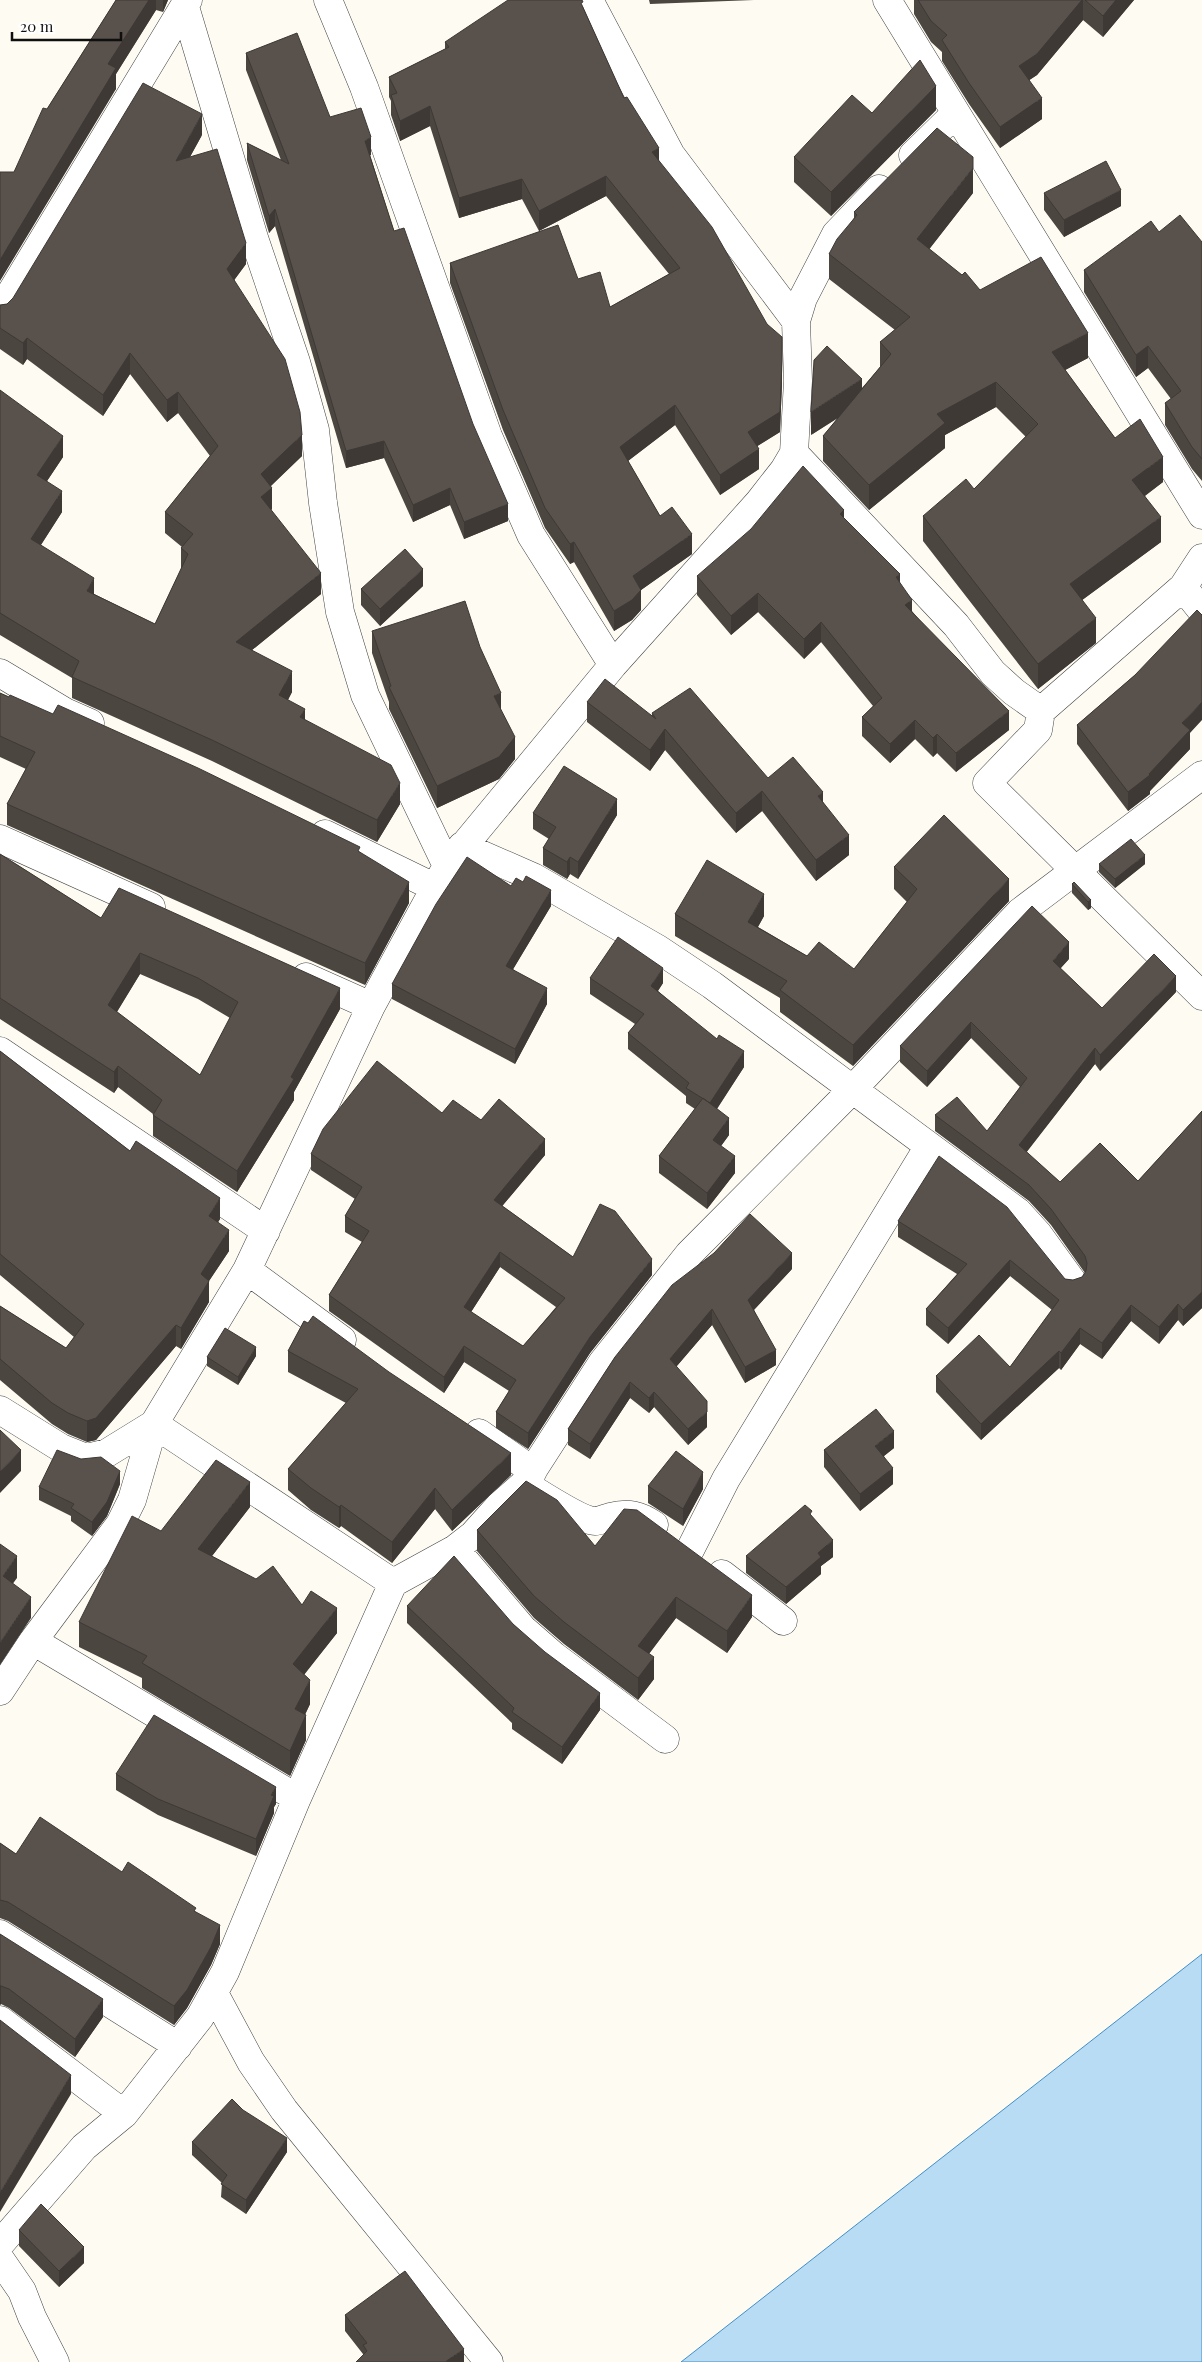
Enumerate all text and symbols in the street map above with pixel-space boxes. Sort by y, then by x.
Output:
scale bar [12,10,121,42]
text: 20 m [20,16,54,36]

